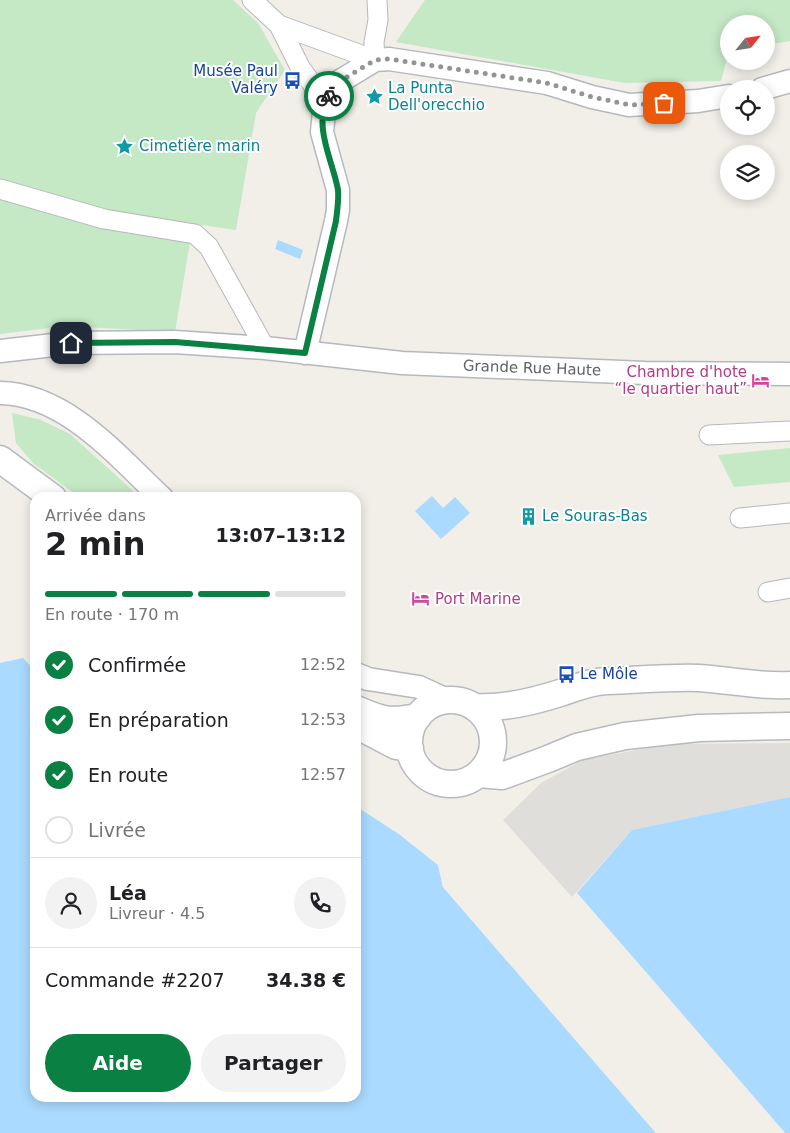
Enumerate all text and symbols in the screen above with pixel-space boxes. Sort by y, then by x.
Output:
north arrow [720,15,775,70]
map controls [720,15,775,200]
place label: Musée Paul Valéry [193,62,278,97]
bus stop icon: Musée Paul Valéry [282,70,302,90]
courier [304,71,354,121]
place label: La Punta Dell'orecchio [388,79,485,114]
button: locate [720,80,775,135]
icon: bike [315,82,343,110]
pin [643,82,685,124]
place icon: La Punta Dell'orecchio [364,87,384,107]
icon: bag [650,89,678,117]
place icon: Cimetière marin [115,136,135,156]
place label: Cimetière marin [139,137,260,155]
button: layers [720,145,775,200]
pin [50,322,92,364]
icon: home [57,329,85,357]
street label: Grande Rue Haute [463,357,601,379]
place label: Chambre d'hote “le quartier haut” [615,363,747,398]
hotel icon: Chambre d'hote “le quartier haut” [751,371,771,391]
text: Arrivée dans [45,506,146,525]
building icon: Le Souras-Bas [518,506,538,526]
place label: Le Souras-Bas [542,507,648,525]
text: 13:07–13:12 [216,524,346,546]
text: 2 min [45,525,146,563]
hotel icon: Port Marine [411,589,431,609]
place label: Port Marine [435,590,521,608]
text: En route · 170 m [45,605,179,624]
icon: check [45,651,73,679]
text: Confirmée [88,654,186,676]
text: 12:52 [300,655,346,674]
bus stop icon: Le Môle [556,664,576,684]
place label: Le Môle [580,665,638,683]
icon: check [45,706,73,734]
text: En préparation [88,709,229,731]
text: 12:53 [300,710,346,729]
icon: check [45,761,73,789]
text: En route [88,764,168,786]
text: 12:57 [300,765,346,784]
text: Livrée [88,819,146,841]
button: person [45,877,97,929]
button: phone [294,877,346,929]
text: Léa [109,882,147,904]
text: Livreur · 4.5 [109,904,205,923]
text: Commande #2207 [45,969,225,991]
text: 34.38 € [266,969,346,991]
button: Aide [45,1034,191,1092]
button: Partager [201,1034,346,1092]

